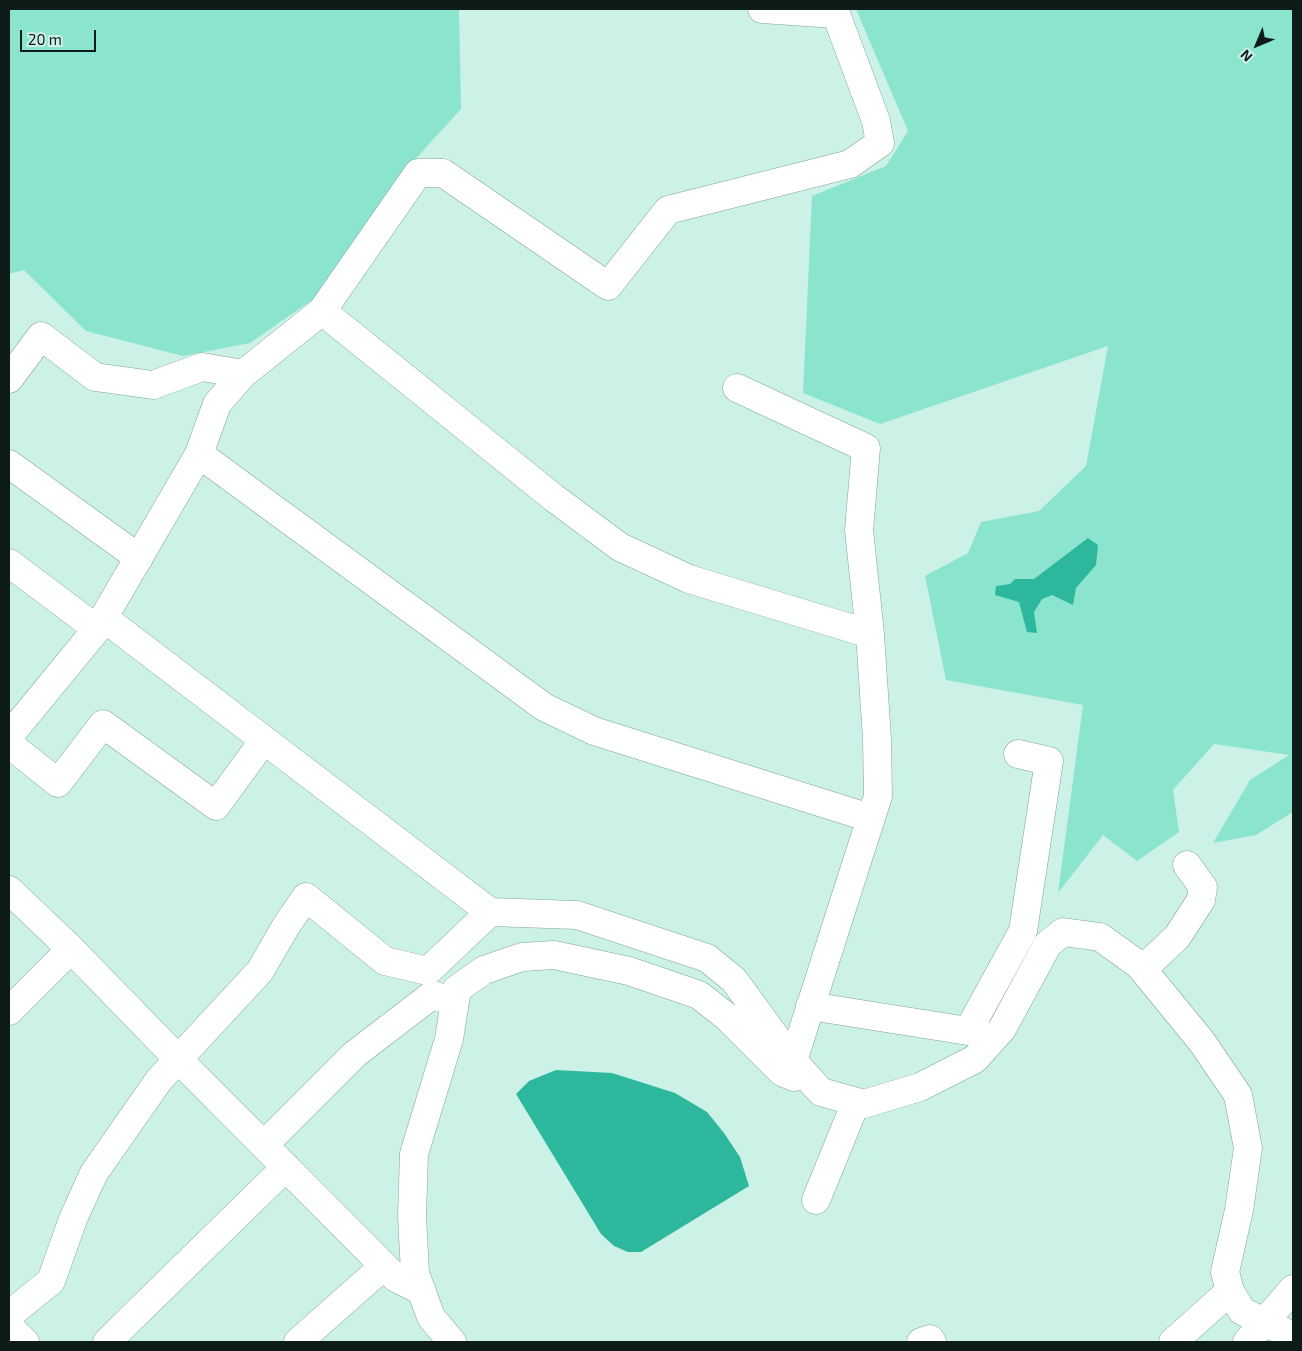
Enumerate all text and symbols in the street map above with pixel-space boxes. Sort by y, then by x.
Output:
scale bar [22,20,99,52]
north arrow [1232,20,1282,70]
text: 20 m [28,30,62,48]
text: N [1236,46,1256,66]

